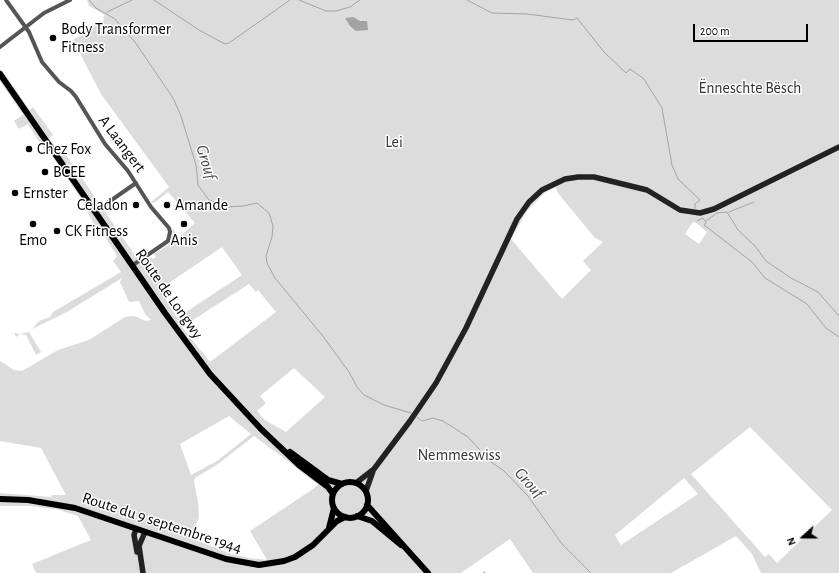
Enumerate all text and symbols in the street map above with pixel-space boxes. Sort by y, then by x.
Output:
scale bar [695,16,810,42]
place label: Body Transformer Fitness [61,19,171,57]
text: 200 m [700,25,730,37]
marker: Body Transformer Fitness [48,33,58,43]
park label: Ënneschte Bësch [699,78,801,98]
street label: A Laangert [94,112,150,176]
park label: Lei [385,132,403,152]
place label: Chez Fox [37,139,91,159]
water label: Grouf [191,143,221,181]
marker: Chez Fox [24,144,34,154]
place label: BCEE [53,162,85,182]
marker: BCEE [40,167,50,177]
place label: Ernster [23,183,67,203]
marker: Ernster [10,188,20,198]
place label: Celadon [77,195,128,215]
place label: Amande [175,195,228,215]
marker: Celadon [131,200,141,210]
marker: Amande [162,200,172,210]
marker: Emo [28,219,38,229]
marker: Anis [179,219,189,229]
place label: CK Fitness [65,221,128,241]
marker: CK Fitness [52,226,62,236]
place label: Emo [19,230,47,250]
place label: Anis [170,230,198,250]
street label: Route de Longwy [131,245,207,343]
park label: Nemmeswiss [417,445,501,465]
water label: Grouf [510,463,548,503]
street label: Route du 9 septembre 1944 [80,488,244,558]
north arrow [783,517,823,557]
text: N [785,536,798,547]

